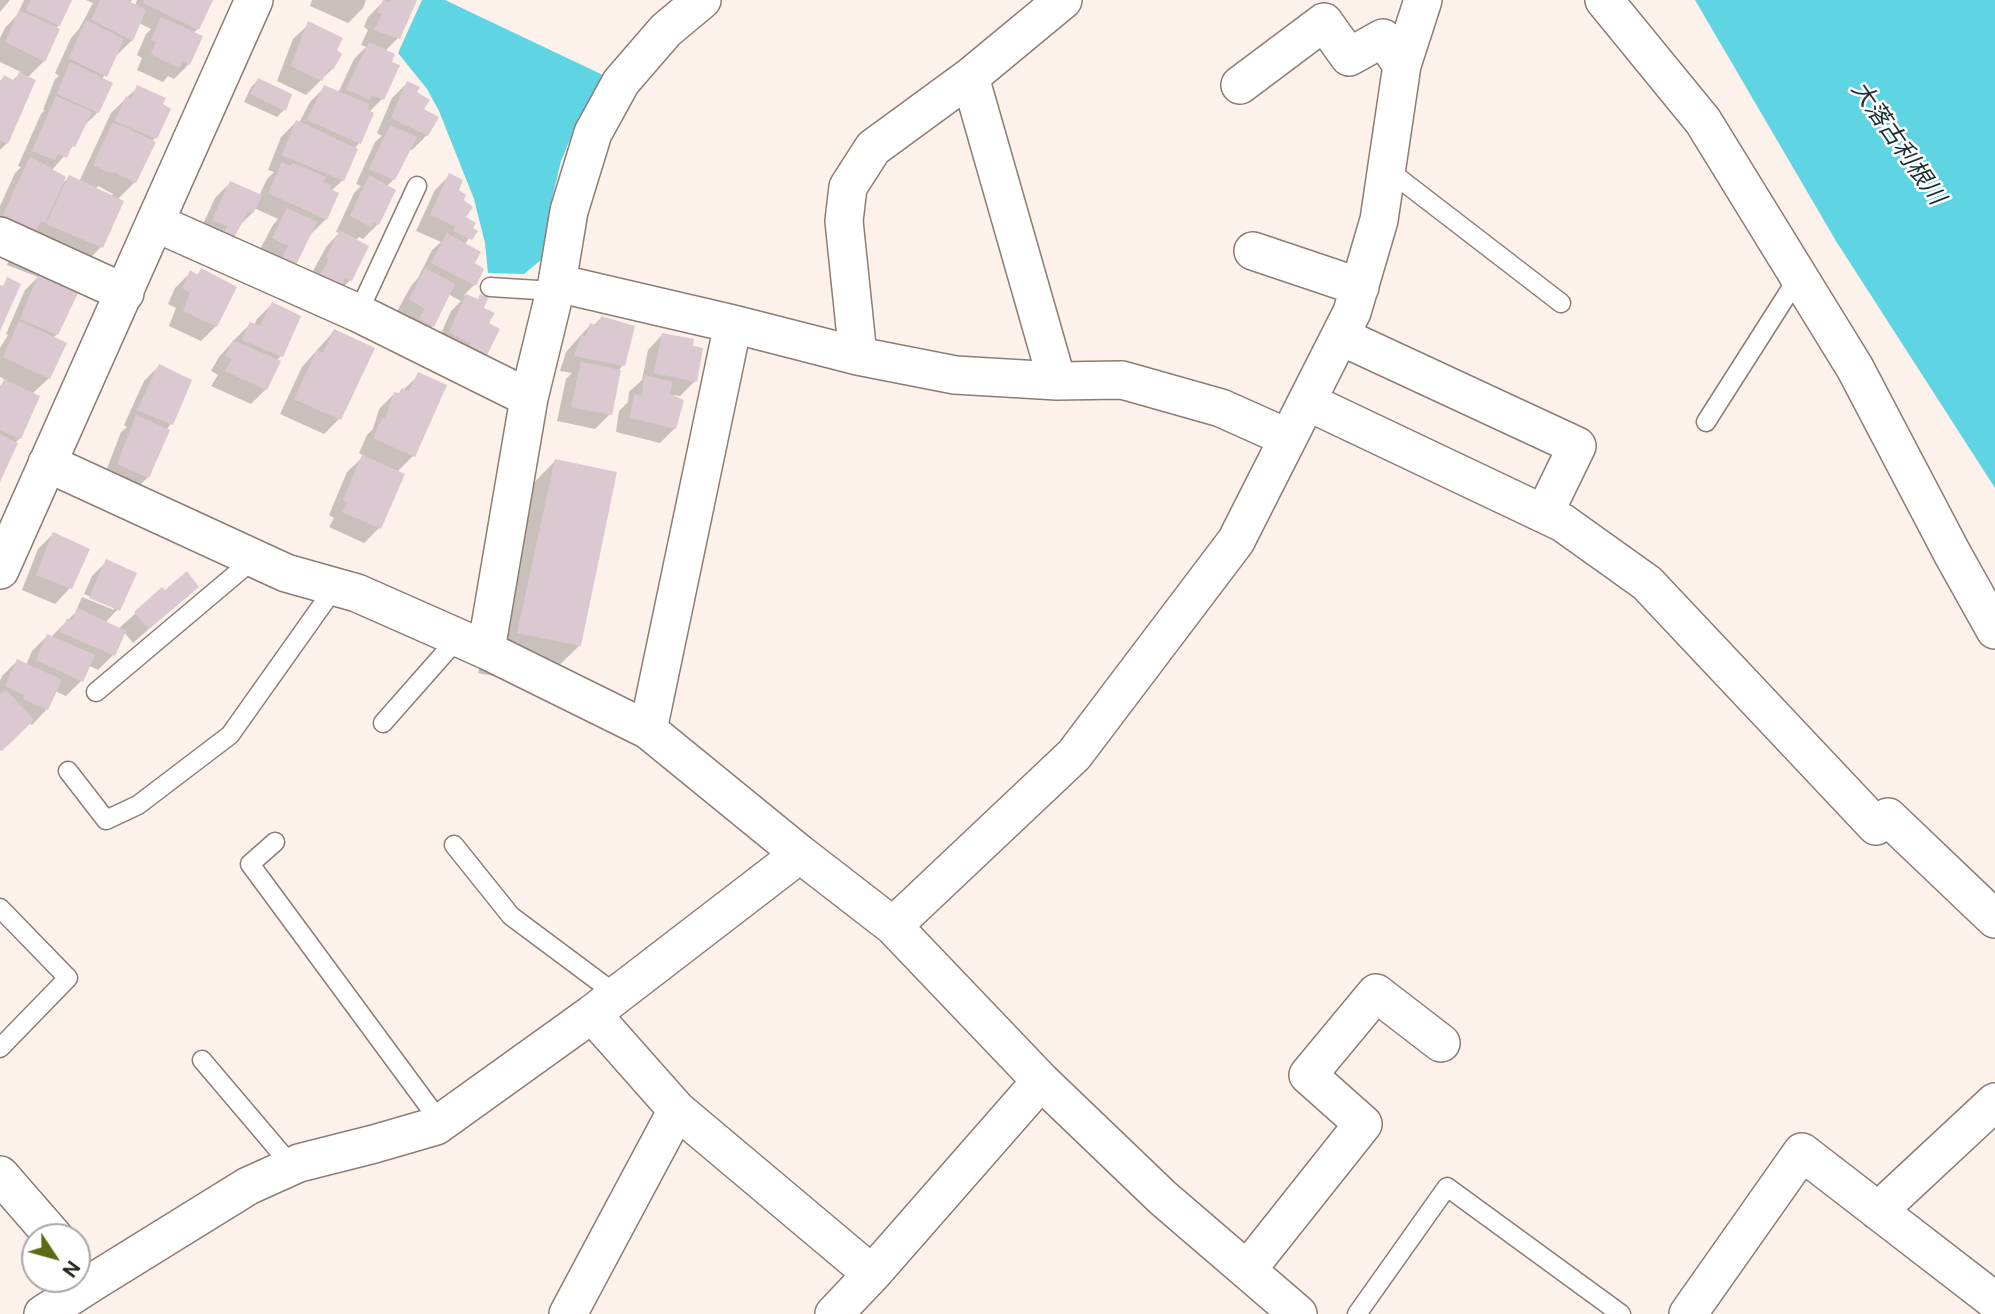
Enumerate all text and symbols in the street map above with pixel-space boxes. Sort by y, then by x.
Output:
water label: 大落古利根川 [1845,76,1951,210]
north arrow [21,1223,91,1293]
text: N [58,1257,85,1282]

